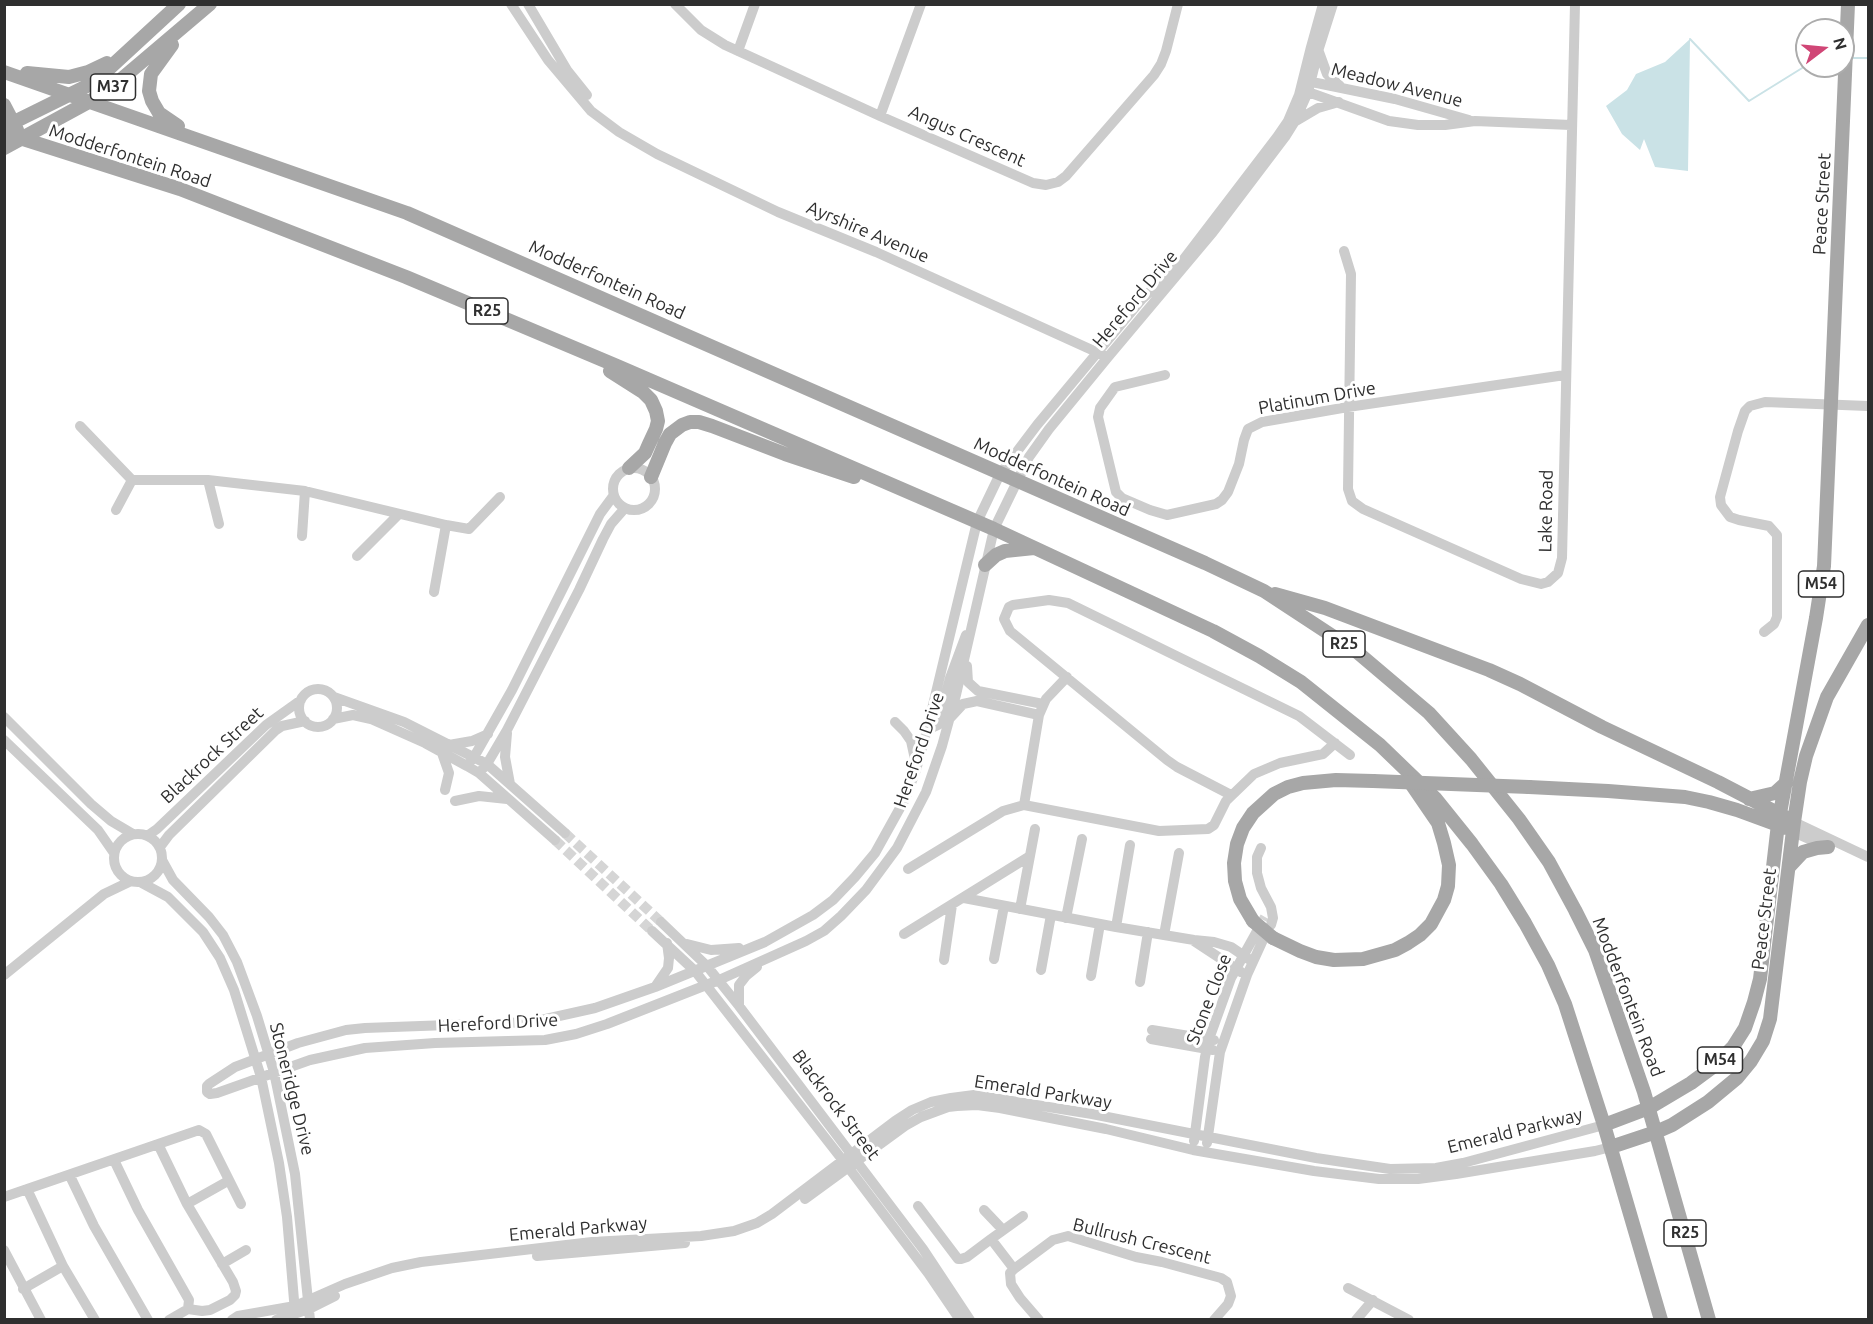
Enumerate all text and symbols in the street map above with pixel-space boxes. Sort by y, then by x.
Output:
north arrow [1795,18,1855,78]
text: N [1830,35,1851,52]
street label: Meadow Avenue [1329,58,1465,112]
road number: M37 [90,74,136,100]
street label: Angus Crescent [905,101,1029,171]
street label: Modderfontein Road [46,120,214,192]
street label: Peace Street [1809,152,1835,256]
street label: Ayrshire Avenue [803,196,933,268]
street label: Modderfontein Road [525,236,689,324]
street label: Hereford Drive [1088,246,1182,352]
road number: R25 [466,298,508,324]
street label: Platinum Drive [1257,377,1377,419]
street label: Modderfontein Road [970,433,1134,521]
street label: Lake Road [1534,469,1558,553]
road number: M54 [1798,571,1844,597]
road number: R25 [1323,631,1365,657]
street label: Hereford Drive [889,689,949,811]
street label: Blackrock Street [156,702,268,808]
street label: Peace Street [1747,867,1781,971]
street label: Modderfontein Road [1588,914,1668,1080]
street label: Stone Close [1182,951,1236,1047]
street label: Hereford Drive [437,1009,559,1037]
street label: Stoneridge Drive [265,1020,319,1158]
street label: Blackrock Street [788,1046,884,1164]
road number: M54 [1698,1047,1742,1073]
street label: Emerald Parkway [973,1070,1113,1114]
street label: Emerald Parkway [1445,1104,1585,1158]
street label: Emerald Parkway [508,1212,648,1246]
street label: Bullrush Crescent [1071,1213,1213,1269]
road number: R25 [1664,1220,1706,1246]

